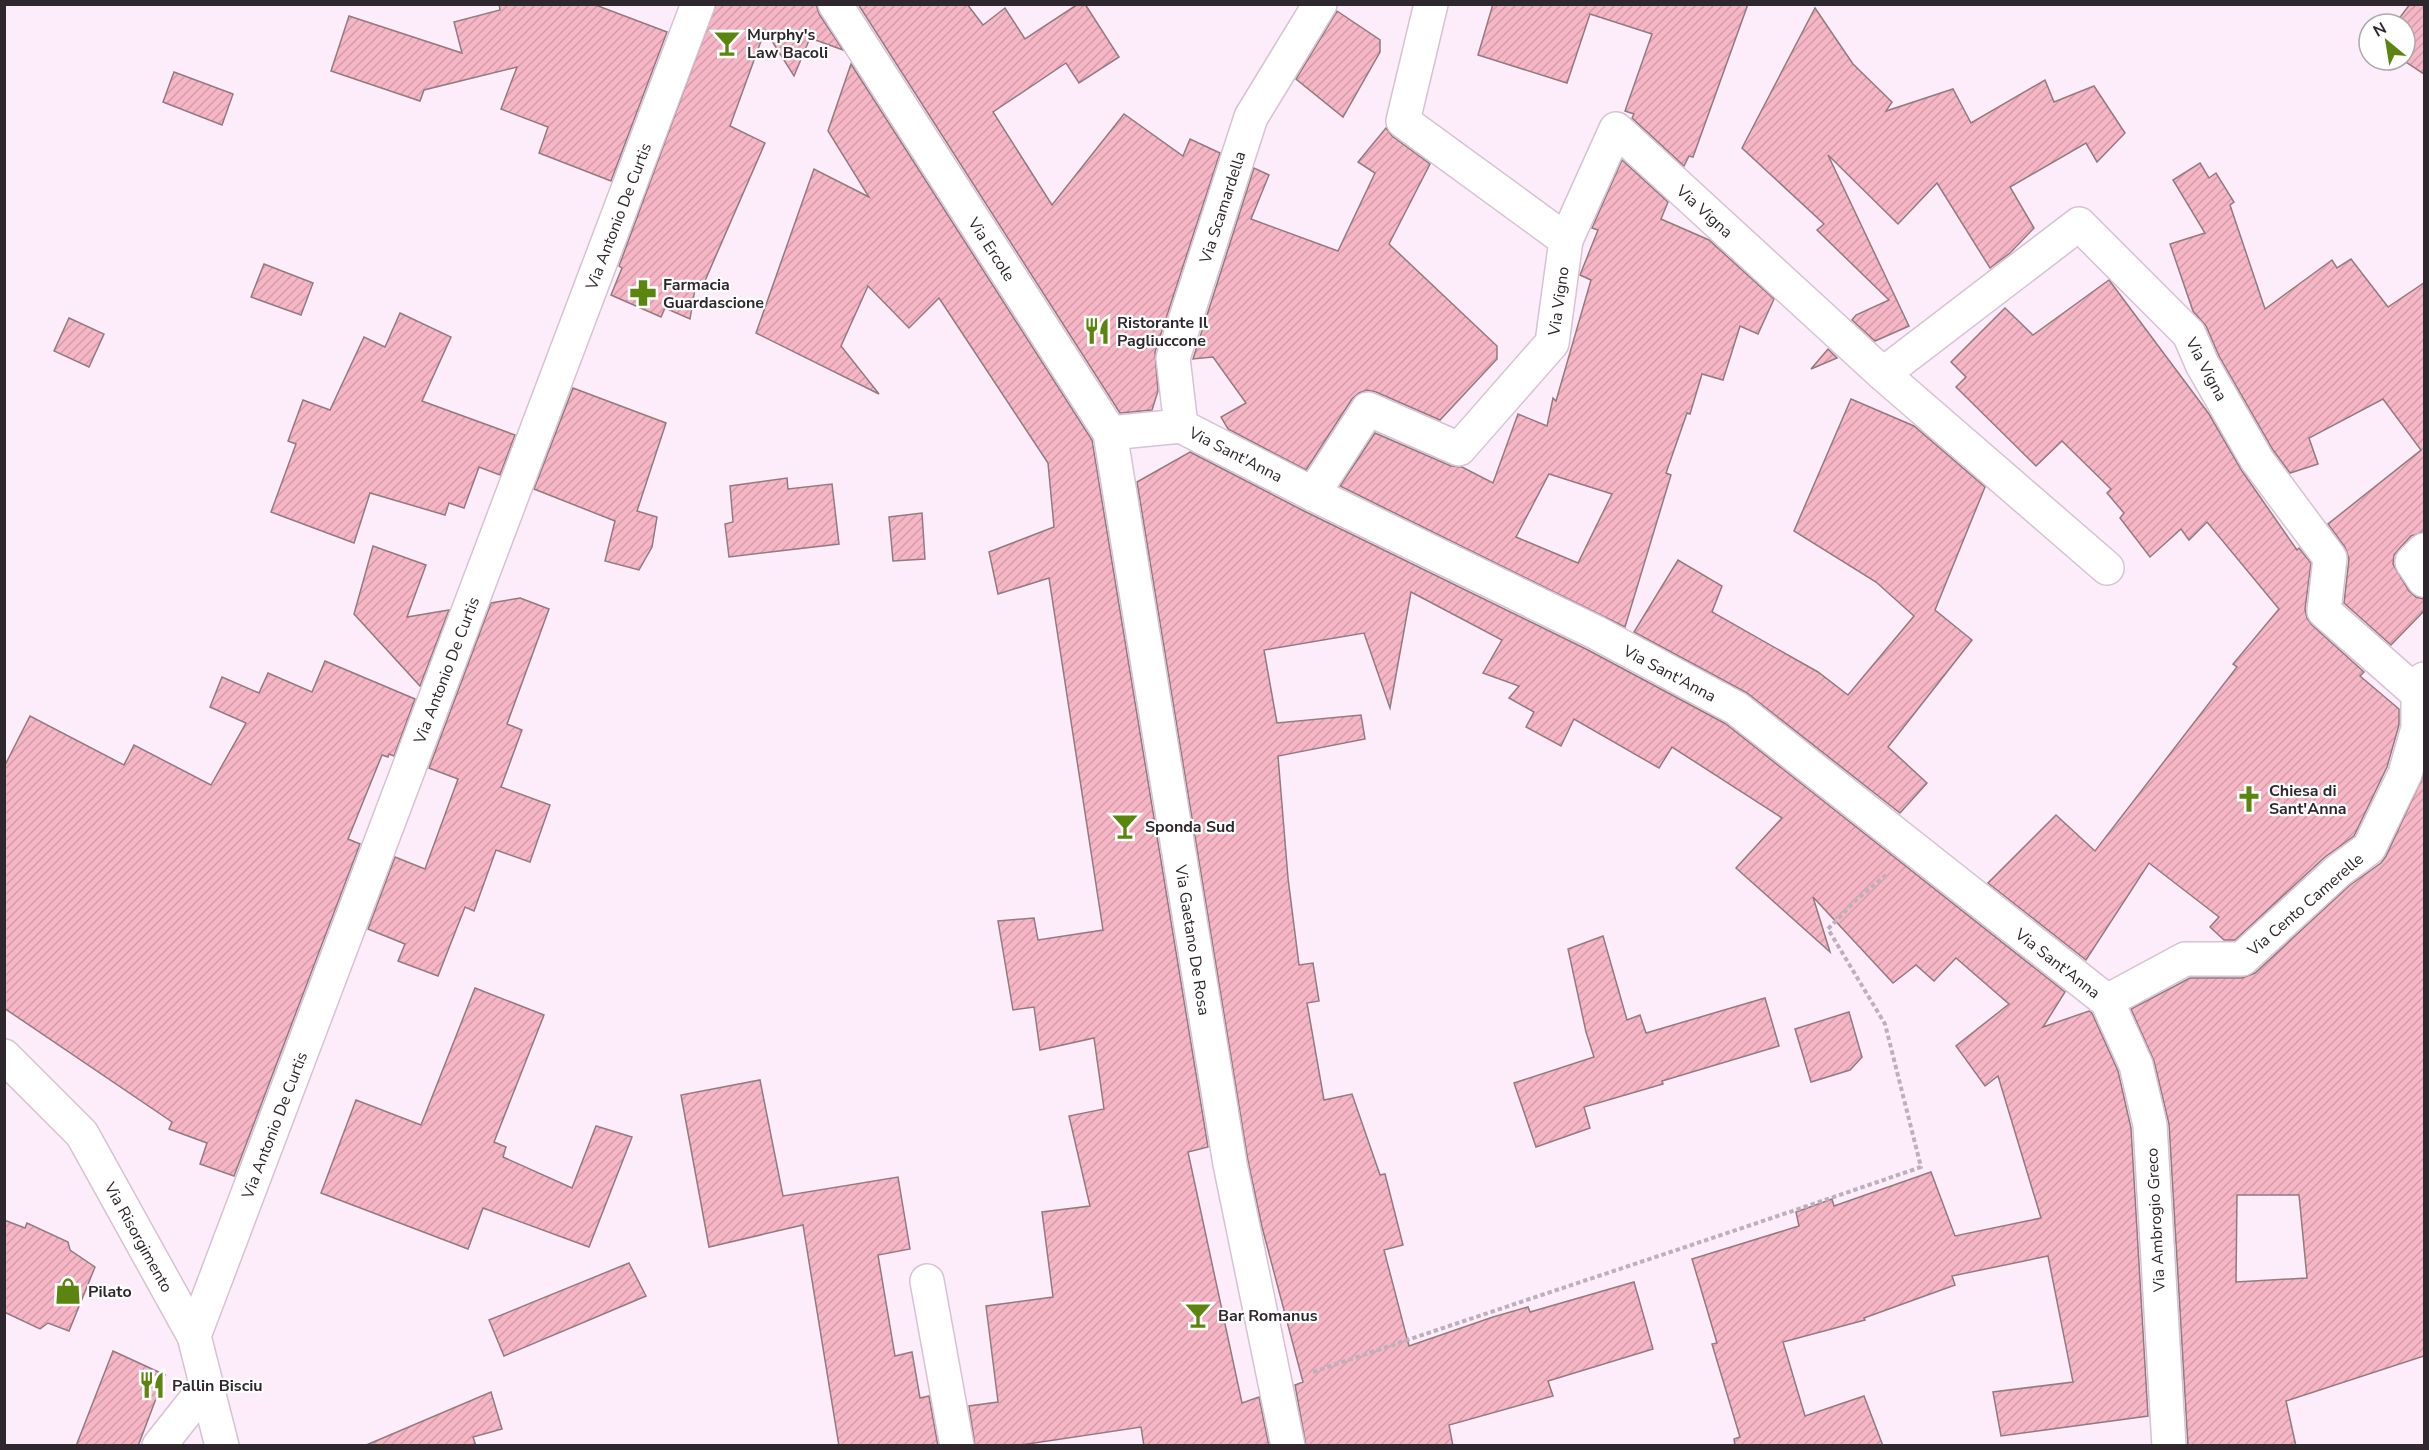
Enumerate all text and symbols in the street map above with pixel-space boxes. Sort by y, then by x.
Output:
north arrow [2357,12,2417,72]
text: N [2369,17,2391,42]
place label: Murphy's Law Bacoli [747,24,828,64]
bar icon: Murphy's Law Bacoli [712,28,742,58]
street label: Via Antonio De Curtis [580,140,657,294]
street label: Via Scamardella [1194,148,1251,267]
street label: Via Vigna [1671,180,1737,243]
street label: Via Ercole [962,213,1020,286]
street label: Via Vigno [1543,265,1575,338]
place label: Farmacia Guardascione [663,274,764,314]
pharmacy icon: Farmacia Guardascione [628,278,658,308]
place label: Ristorante Il Pagliuccone [1117,312,1208,352]
restaurant icon: Ristorante Il Pagliuccone [1082,316,1112,346]
street label: Via Vigna [2180,333,2232,405]
street label: Via Sant'Anna [1184,421,1286,488]
street label: Via Antonio De Curtis [408,594,485,748]
street label: Via Sant'Anna [1618,640,1720,708]
place label: Chiesa di Sant'Anna [2269,780,2347,820]
church icon: Chiesa di Sant'Anna [2234,784,2264,814]
bar icon: Sponda Sud [1110,811,1140,841]
place label: Sponda Sud [1145,816,1235,838]
street label: Via Cento Camerelle [2242,848,2368,962]
street label: Via Gaetano De Rosa [1169,862,1215,1017]
street label: Via Sant'Anna [2010,923,2104,1004]
street label: Via Antonio De Curtis [236,1049,313,1203]
street label: Via Ambrogio Greco [2141,1147,2171,1294]
street label: Via Risorgimento [98,1178,178,1297]
shop icon: Pilato [53,1276,83,1306]
place label: Pilato [88,1281,132,1303]
bar icon: Bar Romanus [1183,1300,1213,1330]
place label: Bar Romanus [1218,1305,1318,1327]
restaurant icon: Pallin Bisciu [137,1370,167,1400]
place label: Pallin Bisciu [172,1375,263,1397]

